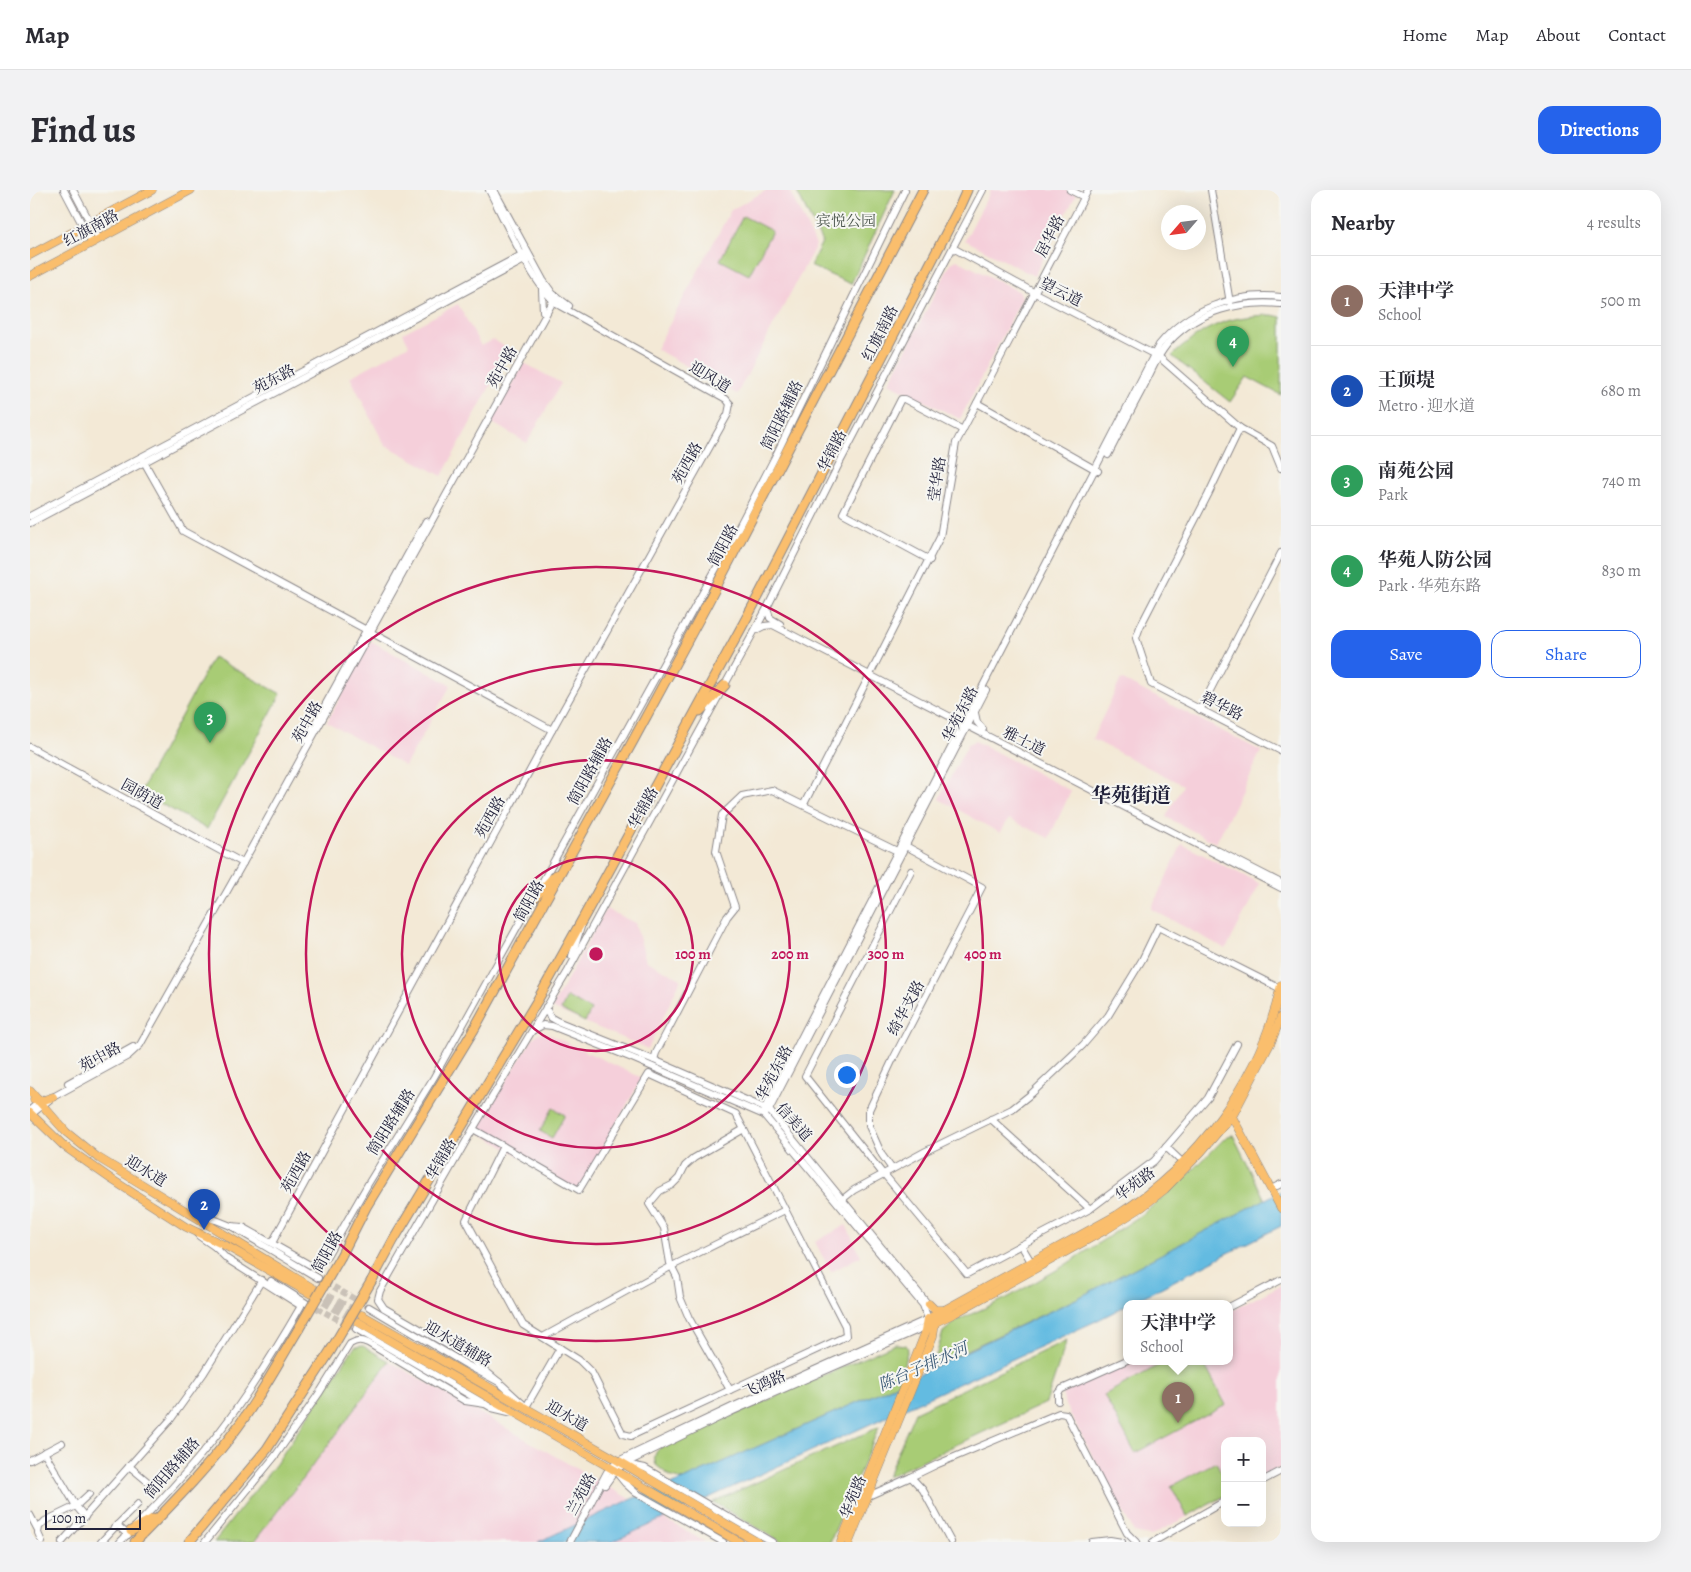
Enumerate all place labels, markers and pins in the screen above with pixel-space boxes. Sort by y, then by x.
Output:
pin: 4 [1217,326,1249,367]
pin: 3 [194,702,226,743]
centre of rings [587,945,605,963]
pin: 2 [188,1189,220,1230]
pin: 1 [1162,1382,1194,1423]

